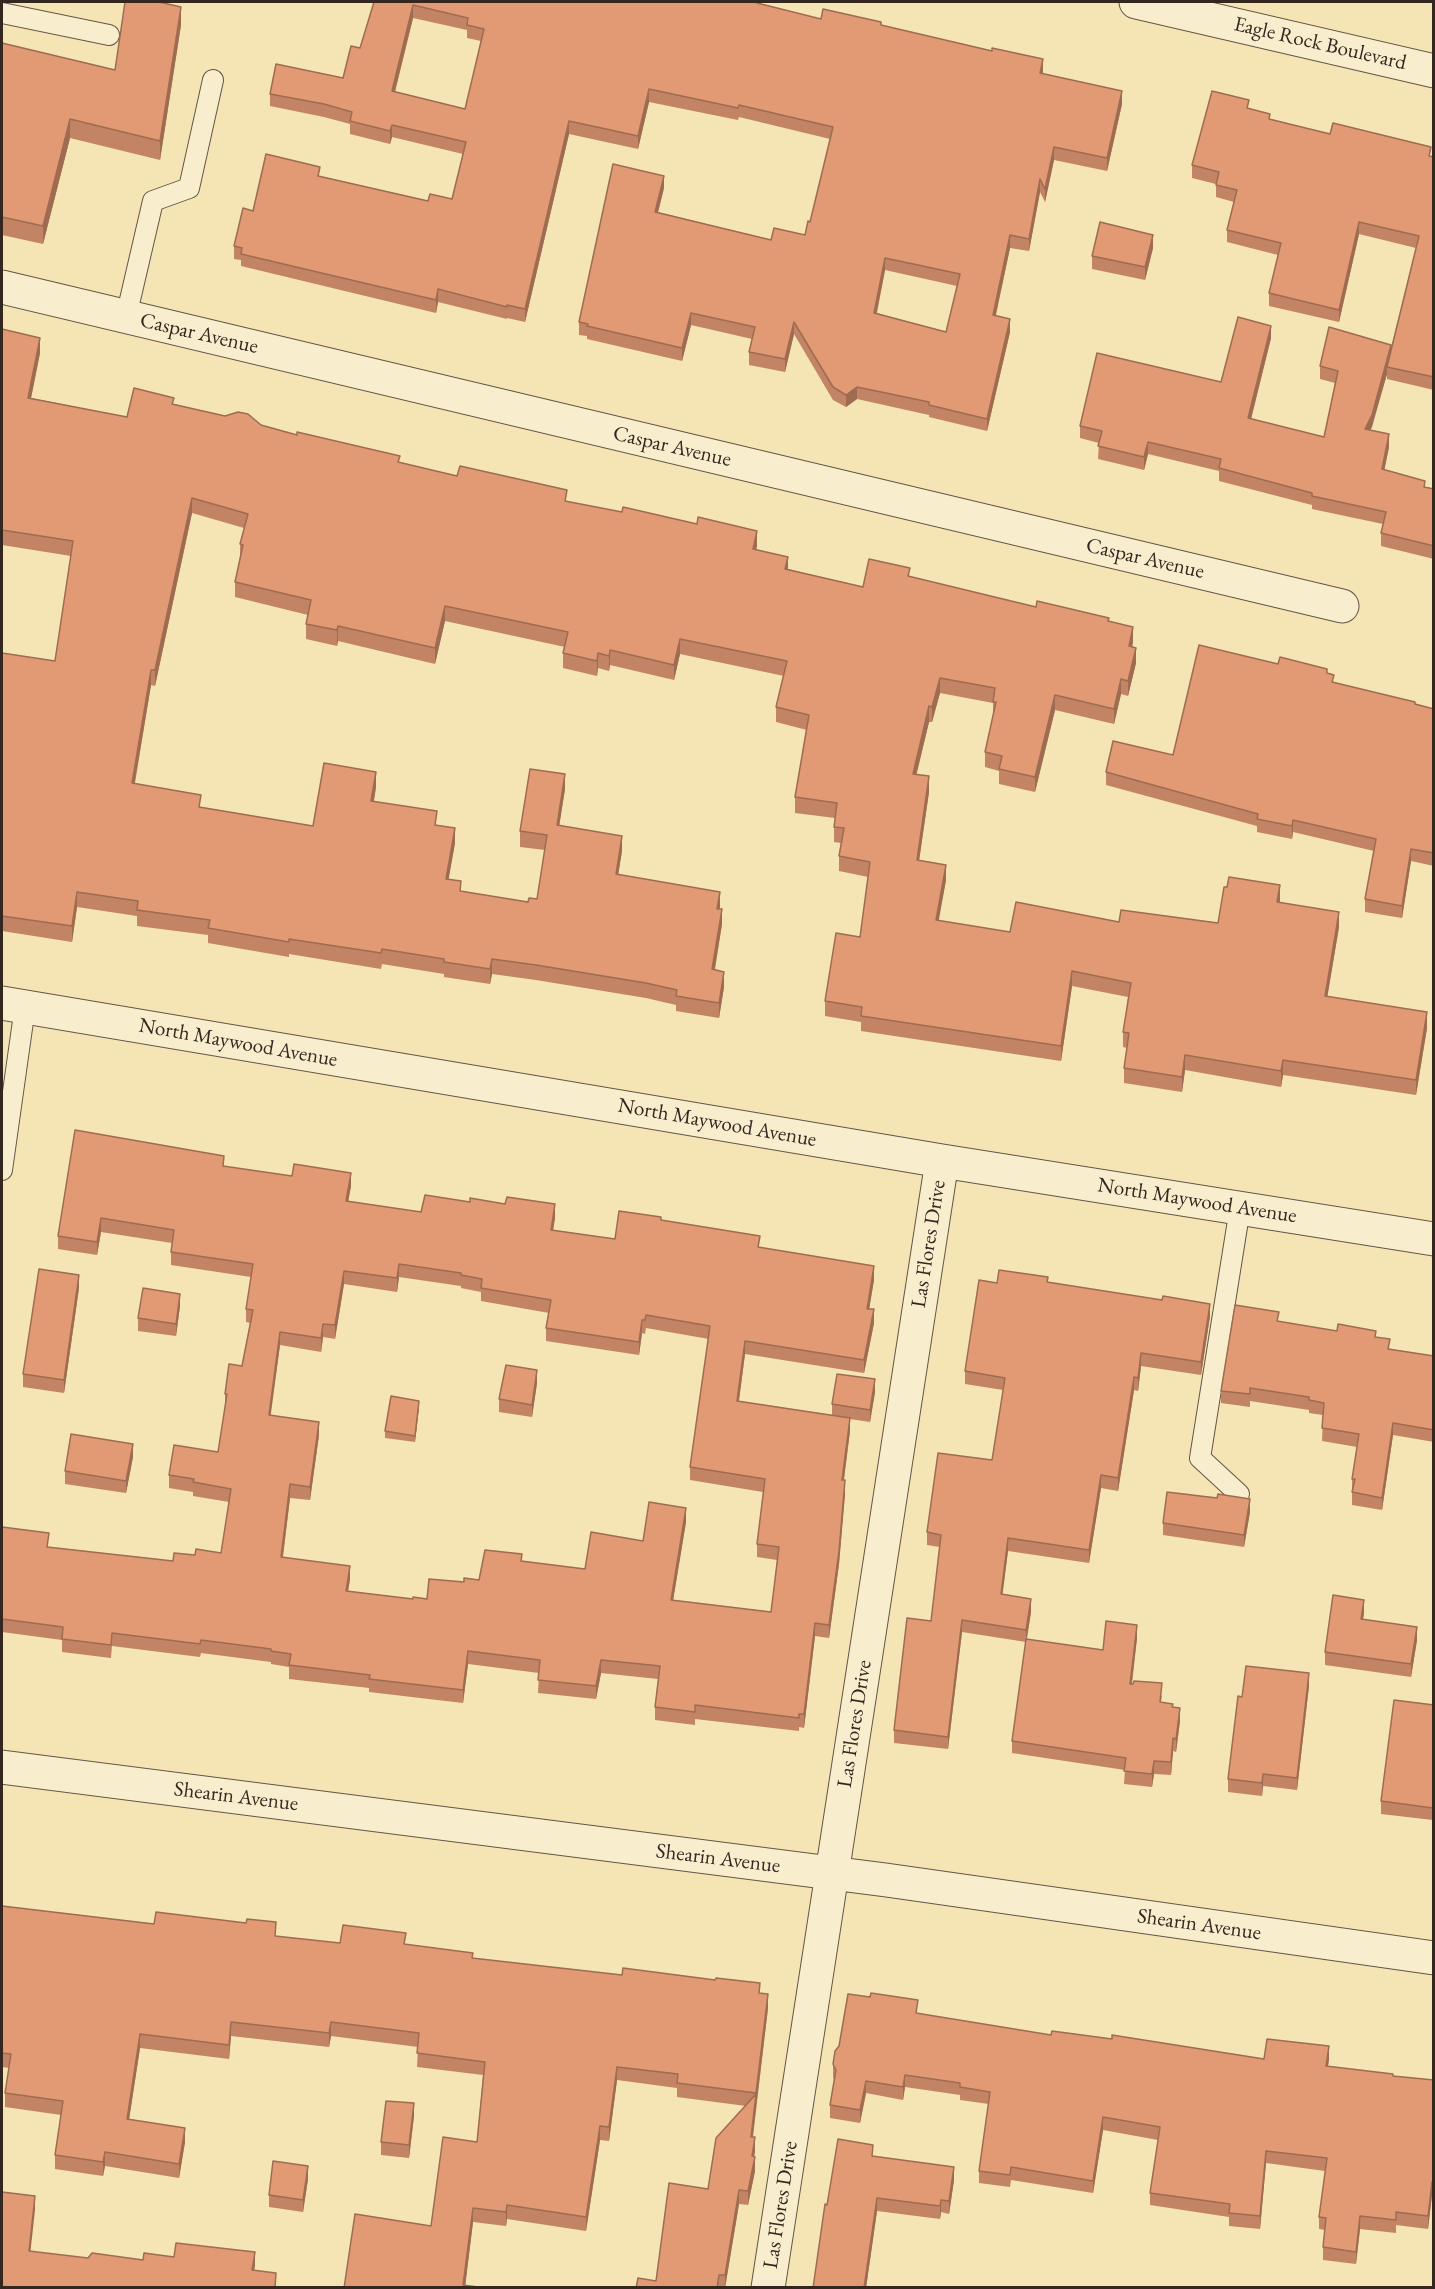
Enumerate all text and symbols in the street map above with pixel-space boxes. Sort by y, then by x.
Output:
street label: Eagle Rock Boulevard [1231,12,1409,76]
street label: Caspar Avenue [138,308,260,360]
street label: Caspar Avenue [611,421,733,473]
street label: Caspar Avenue [1084,533,1206,585]
street label: North Maywood Avenue [137,1013,339,1073]
street label: North Maywood Avenue [616,1093,818,1153]
street label: North Maywood Avenue [1096,1173,1298,1229]
street label: Las Flores Drive [906,1178,952,1310]
street label: Las Flores Drive [832,1658,878,1790]
street label: Shearin Avenue [172,1777,300,1817]
street label: Shearin Avenue [654,1839,782,1879]
street label: Shearin Avenue [1135,1904,1263,1946]
street label: Las Flores Drive [758,2139,804,2271]

